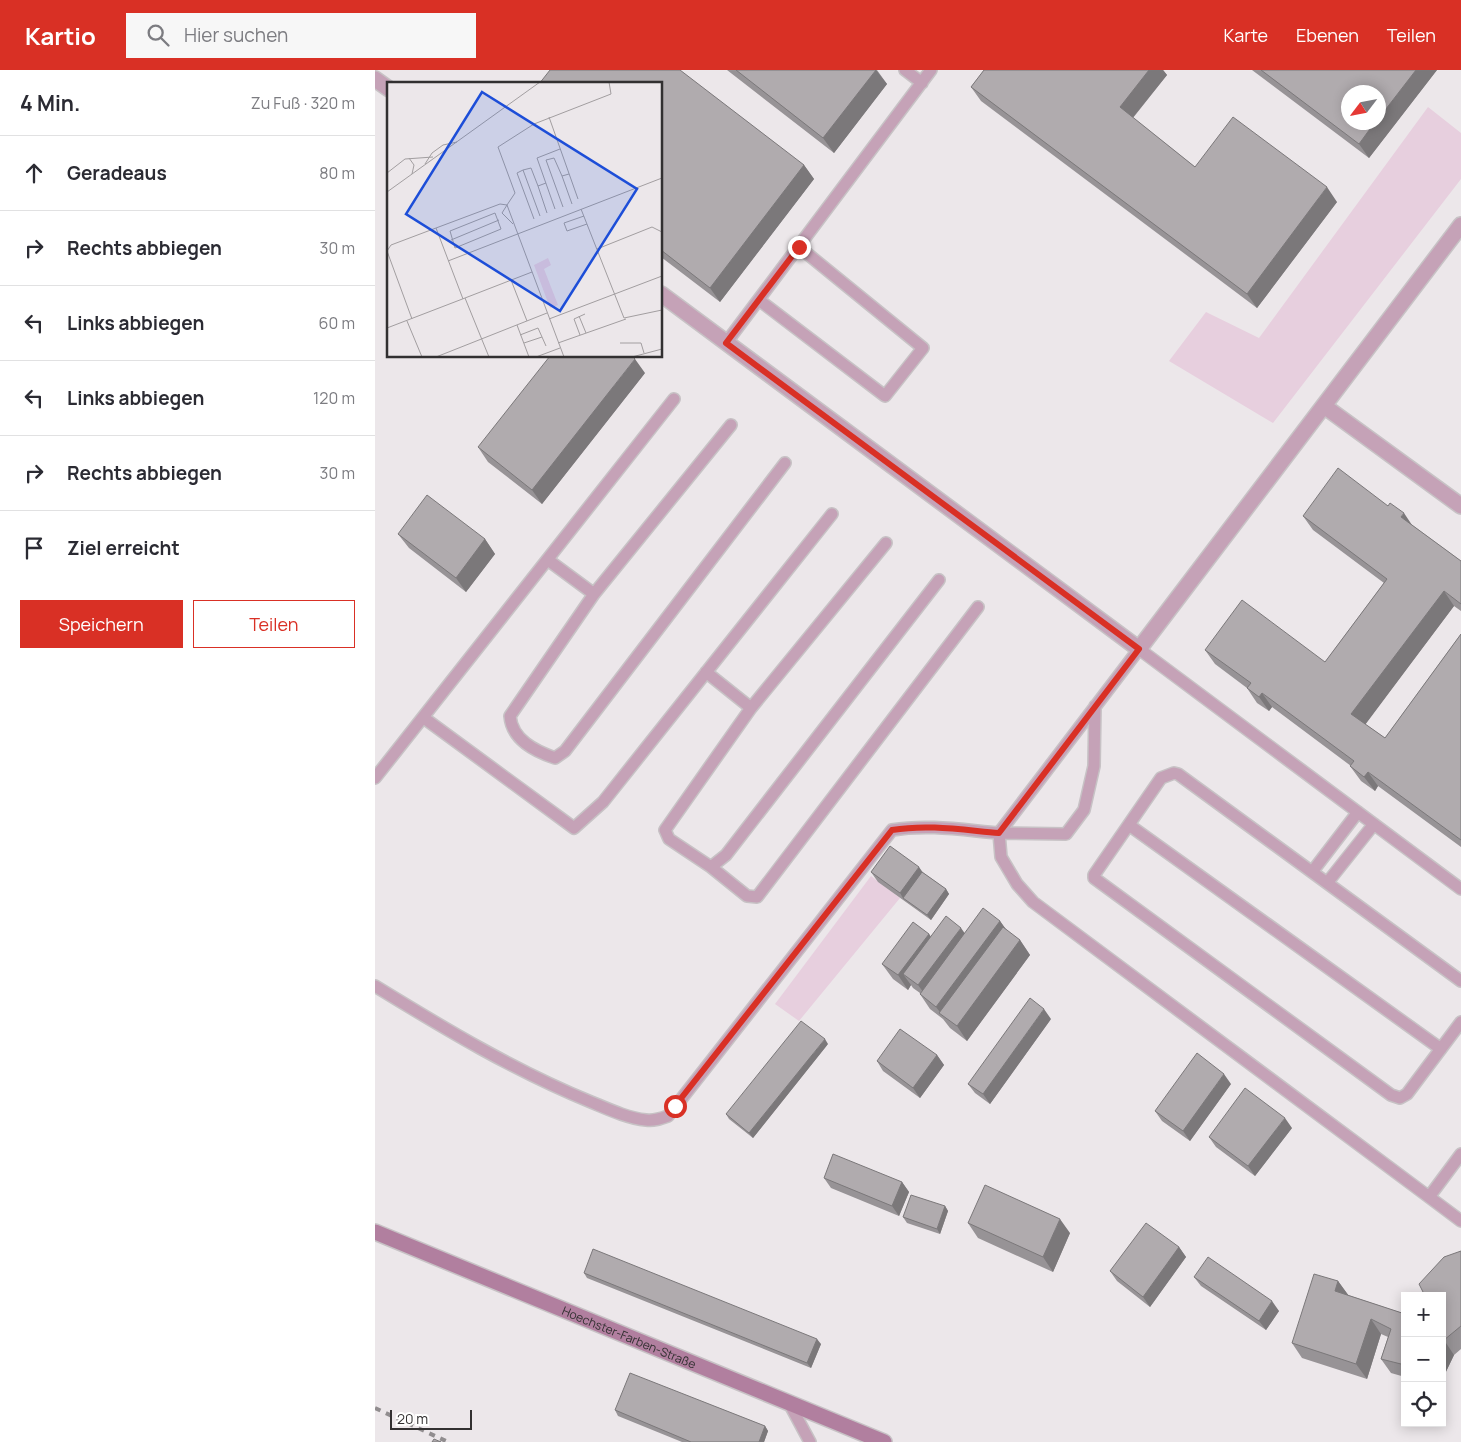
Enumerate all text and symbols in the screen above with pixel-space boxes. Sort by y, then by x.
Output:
search box [126,13,476,58]
text: Kartio [25,19,96,52]
icon: search [144,21,172,49]
text: Hier suchen [184,22,288,48]
text: Karte [1224,23,1268,47]
text: Ebenen [1296,23,1359,47]
text: Teilen [1387,23,1436,47]
inset map [387,82,663,358]
north arrow [1341,85,1386,130]
text: 4 Min. [20,89,80,117]
text: Zu Fuß · 320 m [251,92,355,114]
icon: ahead [20,159,48,187]
text: Geradeaus [67,160,167,186]
text: 80 m [319,162,355,184]
icon: right [20,234,48,262]
text: Rechts abbiegen [67,235,222,261]
route end [788,236,811,259]
text: 30 m [320,237,355,259]
icon: left [20,309,48,337]
text: Links abbiegen [67,310,204,336]
text: 60 m [319,312,355,334]
icon: left [20,384,48,412]
text: Links abbiegen [67,385,204,411]
text: 120 m [313,387,355,409]
icon: right [20,459,48,487]
text: Rechts abbiegen [67,460,222,486]
text: 30 m [320,462,355,484]
icon: arrive [20,534,48,562]
text: Ziel erreicht [67,535,180,561]
button: Speichern [20,600,183,648]
button: Teilen [193,600,355,648]
route start [664,1095,687,1118]
map controls [1401,1292,1446,1427]
button: + [1401,1292,1446,1337]
street label: Hoechster-Farben-Straße [560,1302,699,1372]
button: − [1401,1337,1446,1382]
button: locate [1401,1382,1446,1427]
scale bar [390,1407,473,1430]
text: 20 m [397,1409,428,1428]

